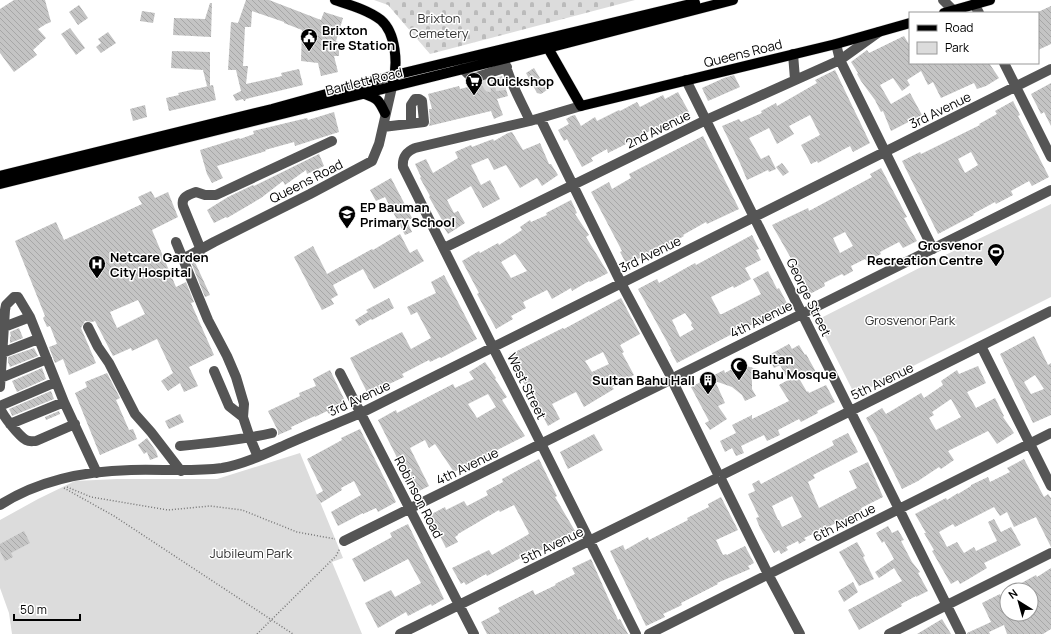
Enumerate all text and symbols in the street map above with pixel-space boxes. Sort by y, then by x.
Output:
park label: Brixton Cemetery [409,9,469,42]
legend [909,12,1039,64]
text: Road [945,19,973,36]
place label: Brixton Fire Station [322,21,395,54]
public building icon: Brixton Fire Station [299,27,319,52]
street label: Queens Road [702,35,784,71]
text: Park [945,39,970,56]
street label: Bartlett Road [324,63,404,99]
supermarket icon: Quickshop [464,71,484,96]
place label: Quickshop [487,72,554,90]
street label: 3rd Avenue [906,87,974,133]
street label: 2nd Avenue [623,105,694,152]
street label: Queens Road [266,155,346,207]
place label: EP Bauman Primary School [360,198,455,231]
school or university icon: EP Bauman Primary School [337,204,357,229]
street label: 3rd Avenue [616,231,684,277]
place label: Grosvenor Recreation Centre [867,236,983,269]
sports icon: Grosvenor Recreation Centre [986,242,1006,267]
place label: Netcare Garden City Hospital [110,248,209,281]
hospital icon: Netcare Garden City Hospital [87,254,107,279]
street label: George Street [782,255,836,339]
street label: 4th Avenue [727,296,796,342]
park label: Grosvenor Park [865,311,956,329]
street label: West Street [503,350,551,422]
place label: Sultan Bahu Mosque [752,350,837,383]
mosque icon: Sultan Bahu Mosque [729,356,749,381]
street label: 5th Avenue [848,358,917,404]
building icon: Sultan Bahu Hall [698,370,718,395]
place label: Sultan Bahu Hall [592,371,695,389]
street label: 3rd Avenue [325,376,393,420]
street label: 4th Avenue [433,443,502,489]
street label: Robinson Road [391,453,447,541]
street label: 6th Avenue [810,498,879,545]
street label: 5th Avenue [518,522,587,568]
park label: Jubileum Park [210,544,293,562]
north arrow [999,582,1039,622]
text: N [1005,585,1020,602]
scale bar [14,596,80,622]
text: 50 m [20,601,47,618]

